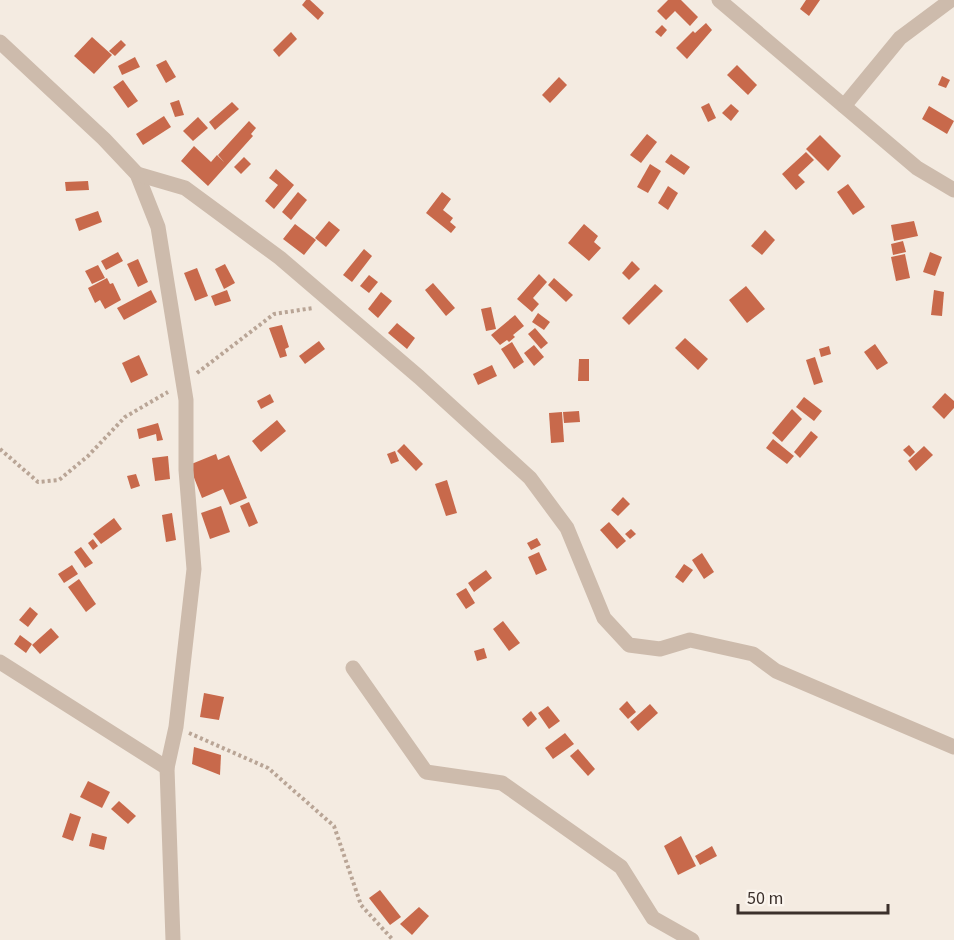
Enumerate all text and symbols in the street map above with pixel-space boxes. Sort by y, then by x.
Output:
scale bar [738,877,888,915]
text: 50 m [747,886,783,911]

